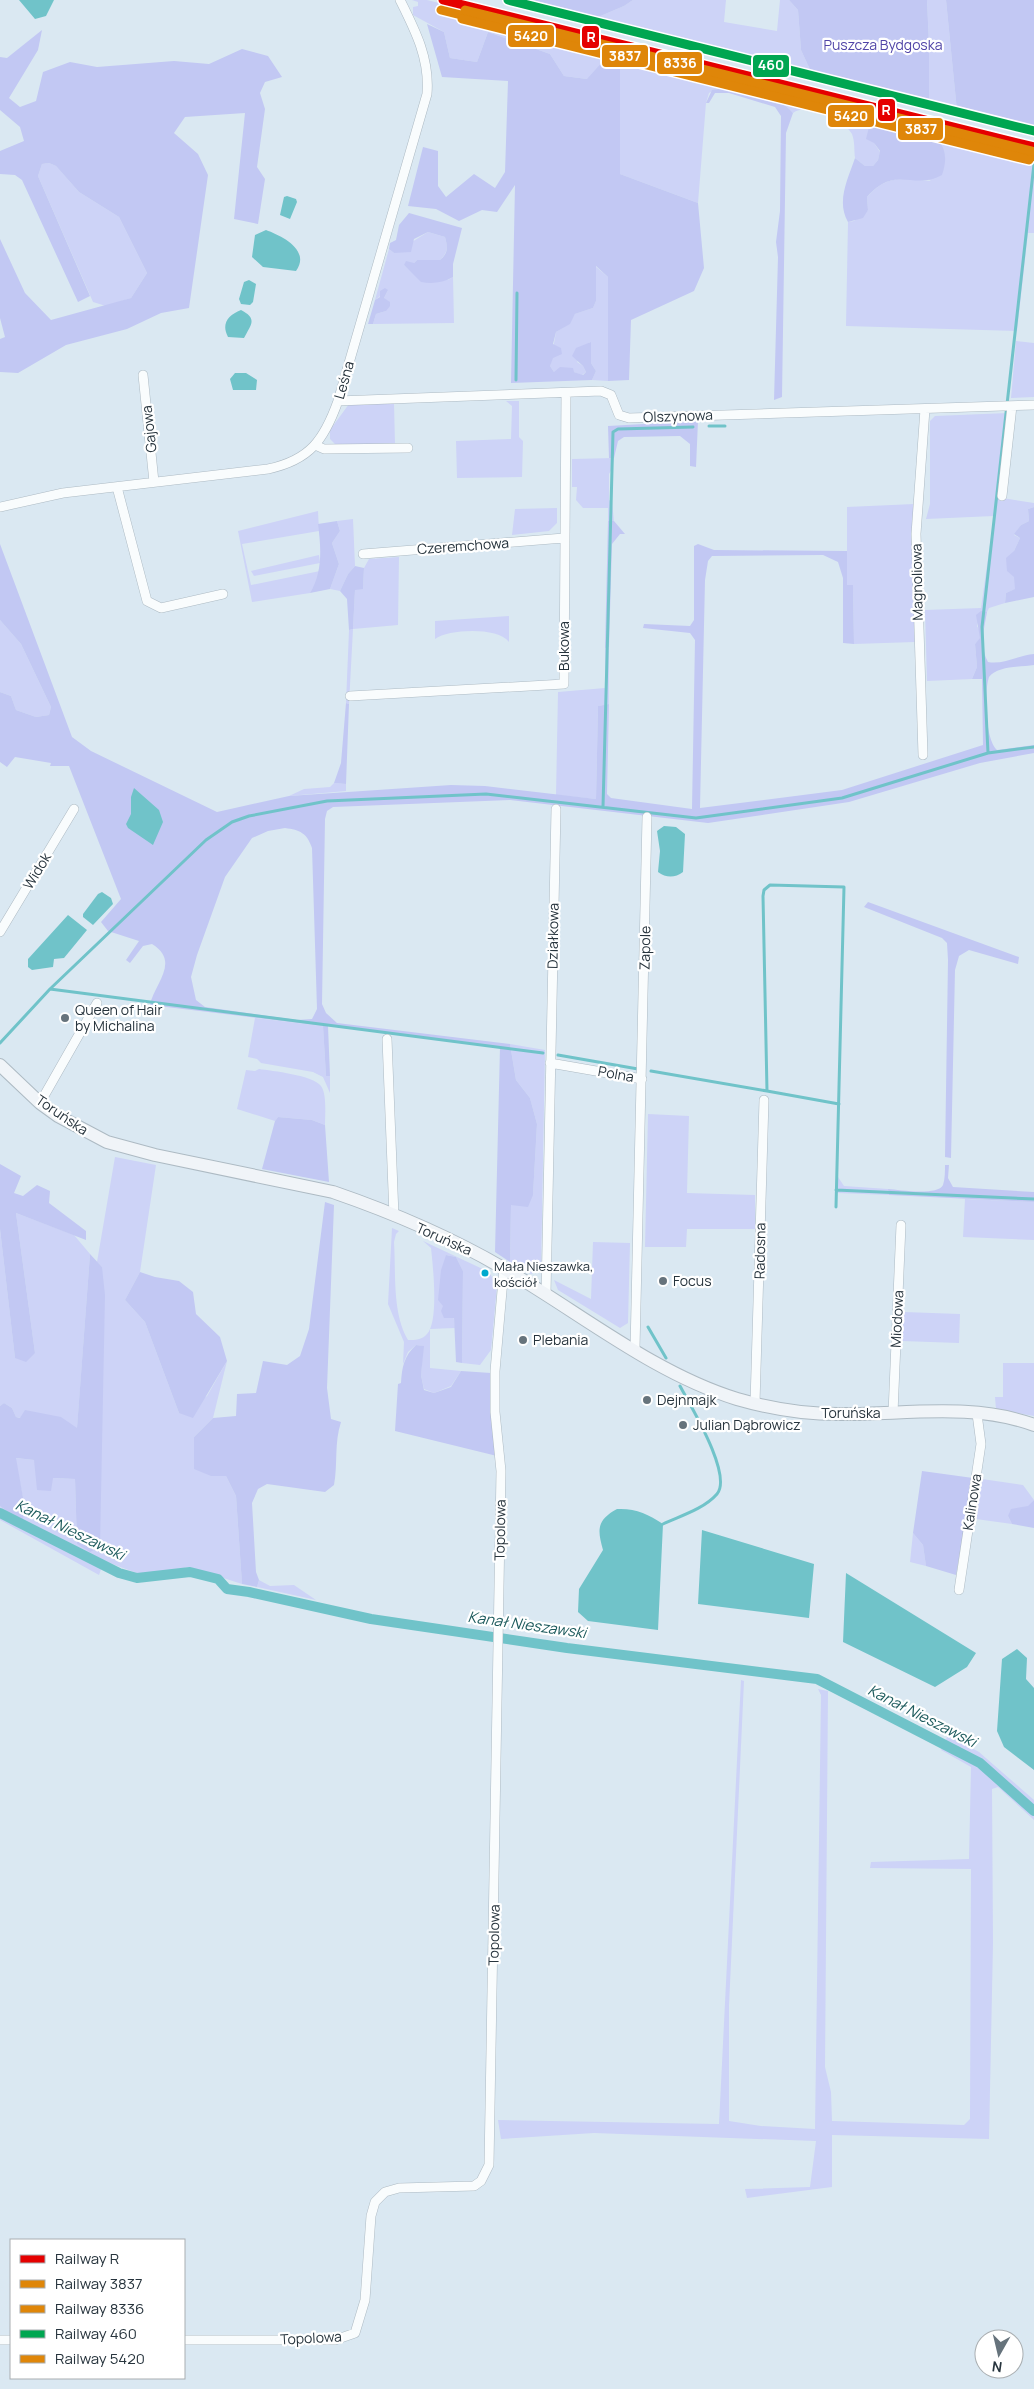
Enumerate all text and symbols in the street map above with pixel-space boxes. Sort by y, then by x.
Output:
line badge: 5420 [507,24,555,48]
line badge: R [581,25,600,49]
text: 5420 [514,26,548,45]
text: R [586,27,596,46]
park label: Puszcza Bydgoska [824,35,942,54]
line badge: 3837 [601,44,649,68]
text: 3837 [609,46,641,65]
line badge: 8336 [656,51,703,75]
text: 8336 [663,53,697,72]
line badge: 460 [752,54,790,78]
text: 460 [758,55,784,74]
line badge: R [877,98,896,122]
text: R [881,100,891,119]
line badge: 5420 [827,104,875,128]
text: 5420 [834,106,868,125]
line badge: 3837 [897,117,944,141]
text: 3837 [905,119,937,138]
street label: Leśna [329,359,358,401]
street label: Gajowa [137,405,160,454]
street label: Olszynowa [643,405,713,426]
street label: Czeremchowa [416,533,509,558]
street label: Magnoliowa [906,543,927,621]
street label: Bukowa [554,621,573,671]
street label: Widok [18,848,55,893]
street label: Działkowa [542,903,563,969]
street label: Zapole [635,926,654,970]
place label: Queen of Hair by Michalina [75,1000,162,1035]
marker: Queen of Hair by Michalina [59,1012,71,1024]
street label: Polna [597,1061,635,1086]
street label: Toruńska [32,1090,92,1139]
street label: Toruńska [413,1218,475,1259]
street label: Radosna [750,1223,769,1279]
place label: Mała Nieszawka, kościół [494,1257,594,1291]
marker: Mała Nieszawka, kościół [480,1268,490,1278]
place label: Focus [673,1271,712,1290]
marker: Focus [657,1275,669,1287]
street label: Miodowa [886,1290,907,1348]
place label: Plebania [533,1330,588,1349]
marker: Plebania [517,1334,529,1346]
place label: Dejnmajk [657,1390,718,1409]
marker: Dejnmajk [641,1394,653,1406]
street label: Toruńska [821,1403,881,1422]
place label: Julian Dąbrowicz [693,1415,801,1434]
marker: Julian Dąbrowicz [677,1419,689,1431]
street label: Kalinowa [958,1472,985,1532]
water label: Kanał Nieszawski [12,1494,131,1566]
street label: Topolowa [489,1499,510,1561]
water label: Kanał Nieszawski [467,1606,590,1644]
water label: Kanał Nieszawski [864,1679,982,1753]
street label: Topolowa [483,1904,504,1966]
legend [10,2239,185,2379]
text: Railway R [55,2248,119,2269]
text: Railway 3837 [55,2273,142,2294]
text: Railway 8336 [55,2298,144,2319]
text: Railway 460 [55,2323,137,2344]
street label: Topolowa [280,2326,342,2349]
north arrow [974,2329,1024,2379]
text: Railway 5420 [55,2348,145,2369]
text: N [991,2357,1003,2377]

